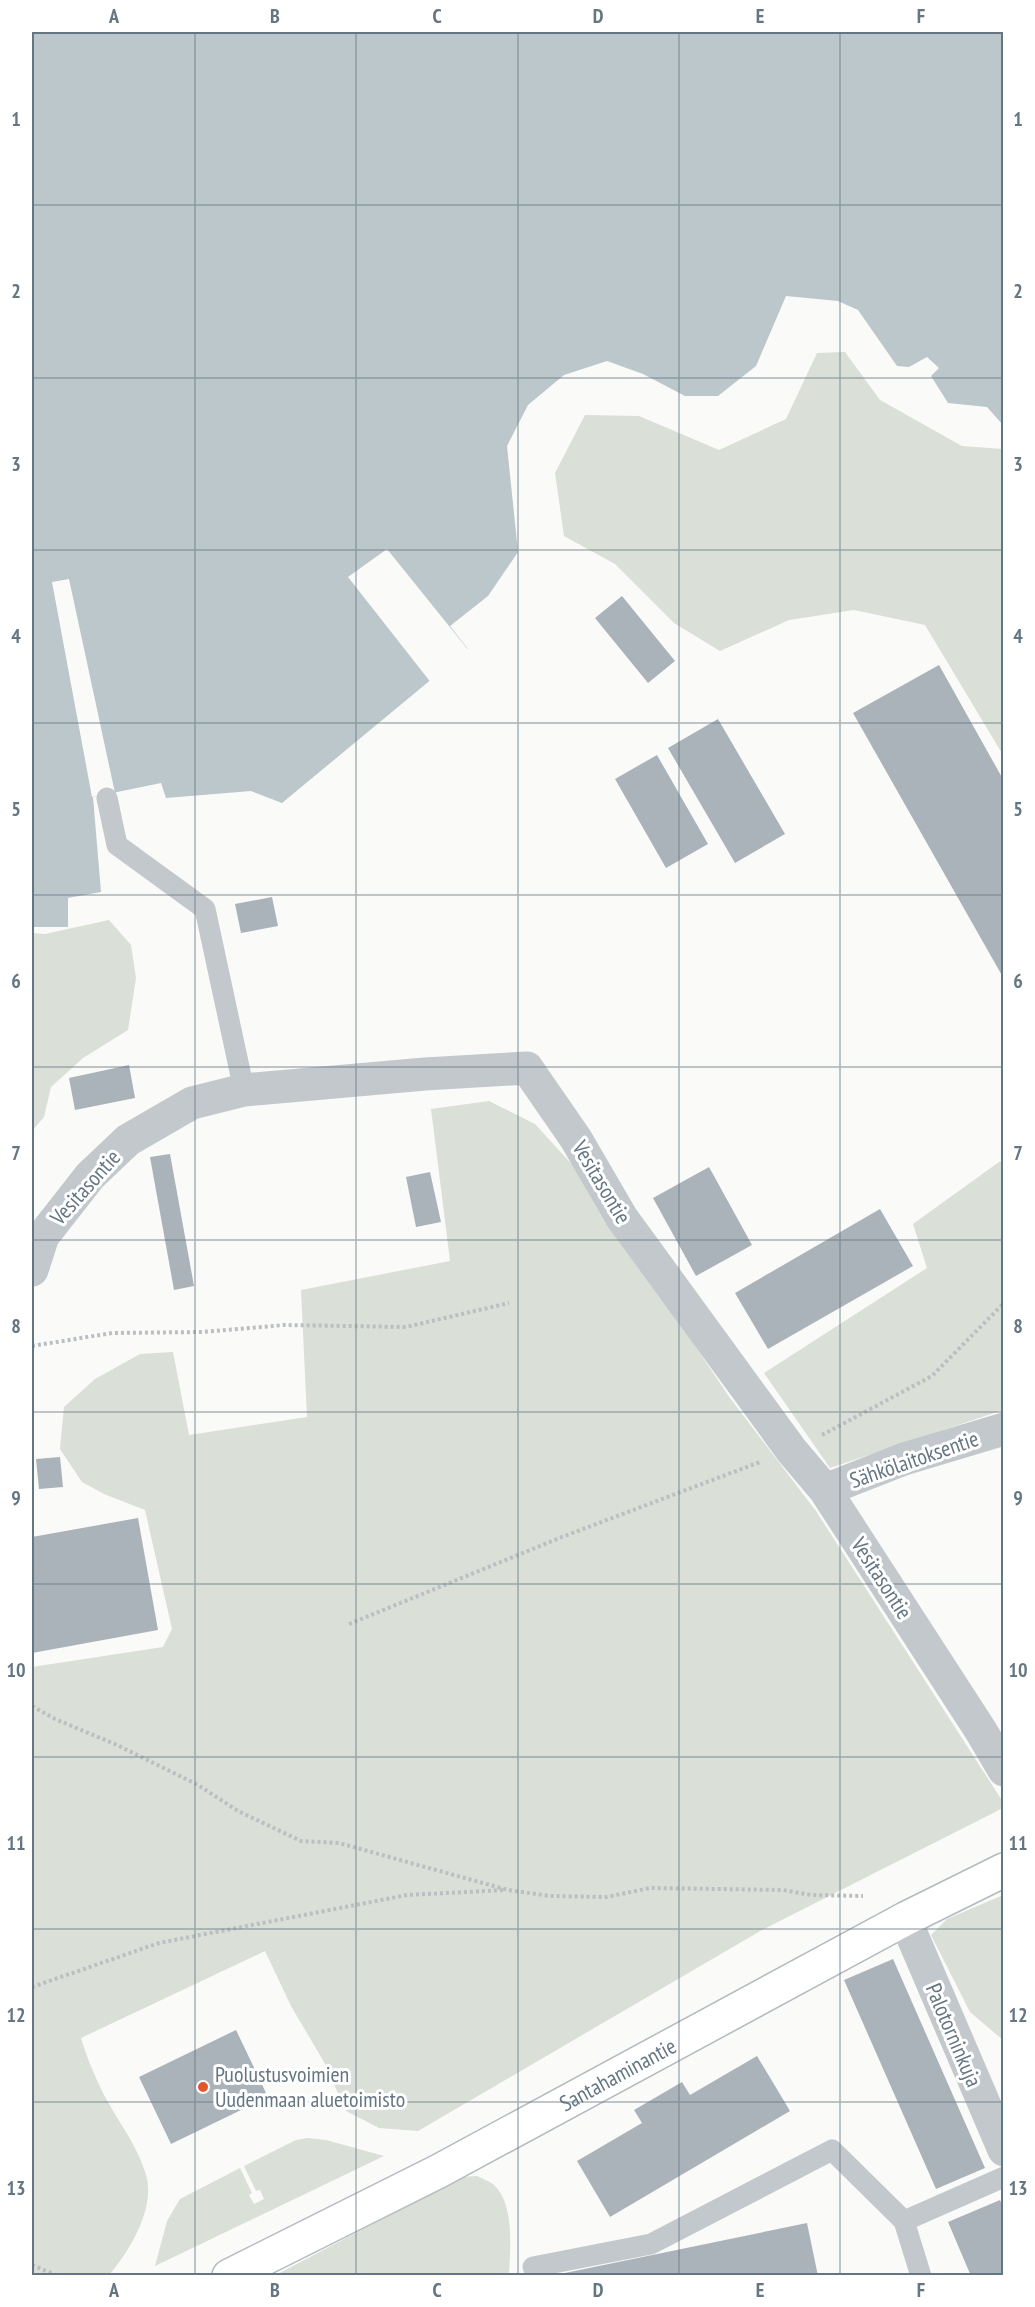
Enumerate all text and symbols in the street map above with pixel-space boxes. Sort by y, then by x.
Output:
text: A [108,3,120,29]
text: B [270,3,280,29]
text: C [432,3,442,29]
text: D [593,3,604,29]
text: E [756,3,764,29]
text: F [917,3,925,29]
text: 1 [11,106,21,132]
text: 1 [1013,106,1023,132]
text: 2 [11,278,21,304]
text: 2 [1013,278,1023,304]
text: 3 [11,451,21,477]
text: 3 [1013,451,1023,477]
text: 4 [11,623,21,649]
text: 4 [1013,623,1023,649]
text: 5 [11,796,21,822]
text: 5 [1013,796,1023,822]
text: 6 [11,968,21,994]
text: 6 [1013,968,1023,994]
street label: Vesitasontie [566,1135,638,1229]
text: 7 [11,1140,21,1166]
text: 7 [1013,1140,1023,1166]
street label: Vesitasontie [43,1144,126,1231]
text: 8 [11,1313,21,1339]
text: 8 [1013,1313,1023,1339]
street label: Sähkölaitoksentie [846,1424,982,1494]
text: 9 [11,1485,21,1511]
text: 9 [1013,1485,1023,1511]
street label: Vesitasontie [845,1531,919,1624]
text: 10 [6,1657,26,1683]
text: 10 [1008,1657,1028,1683]
text: 11 [6,1830,26,1856]
text: 11 [1008,1830,1028,1856]
street label: Palotorninkuja [920,1979,988,2091]
text: 12 [6,2002,26,2028]
text: 12 [1008,2002,1028,2028]
street label: Santahaminantie [555,2031,681,2117]
place label: Puolustusvoimien Uudenmaan aluetoimisto [215,2060,405,2113]
marker: Puolustusvoimien Uudenmaan aluetoimisto [196,2080,210,2094]
text: 13 [6,2175,26,2201]
text: 13 [1008,2175,1028,2201]
text: A [108,2277,120,2303]
text: B [270,2277,280,2303]
text: C [432,2277,442,2303]
text: D [593,2277,604,2303]
text: E [756,2277,764,2303]
text: F [917,2277,925,2303]

